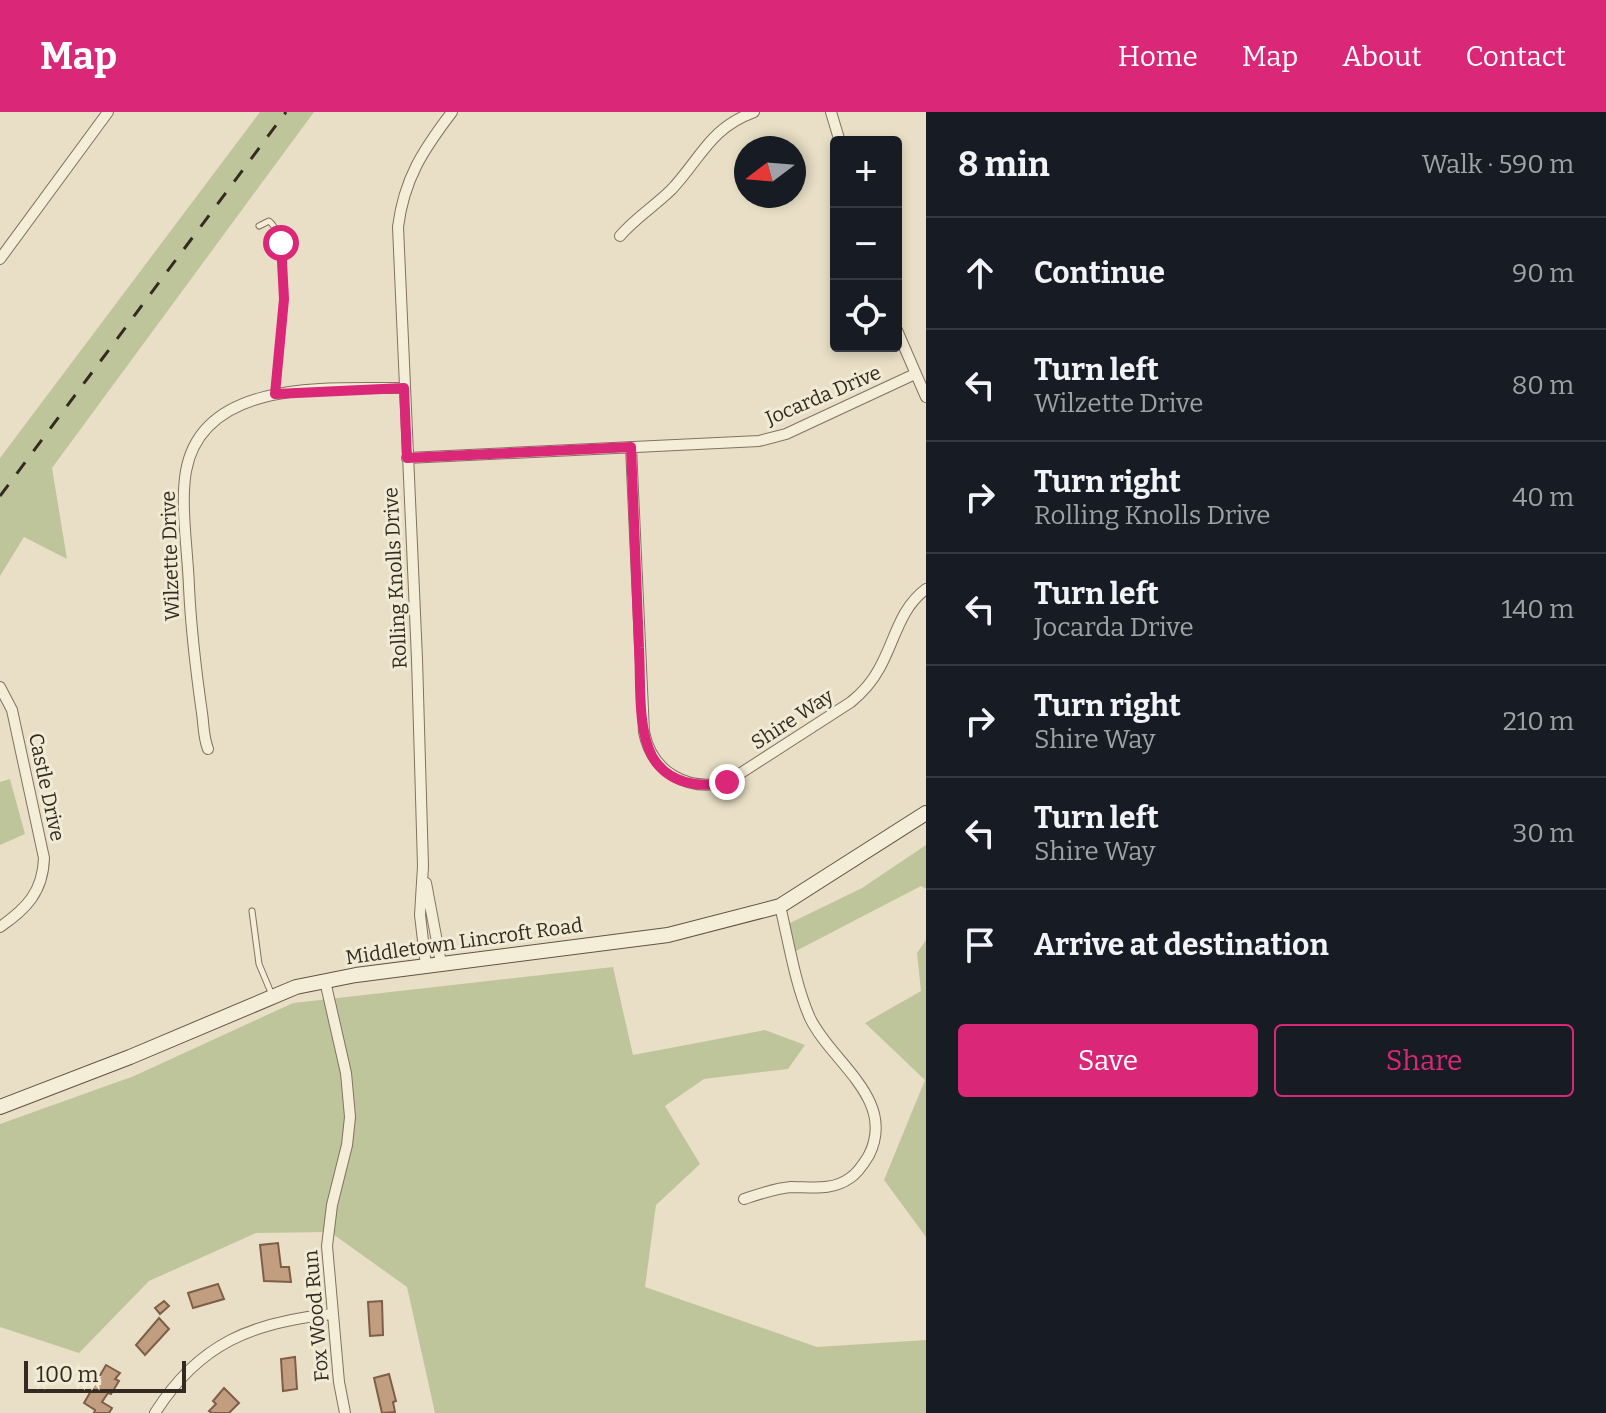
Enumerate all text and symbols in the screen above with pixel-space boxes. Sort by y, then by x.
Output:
text: Map [40,33,117,79]
text: Home [1118,40,1198,73]
text: Map [1242,40,1298,73]
text: About [1342,40,1422,73]
text: Contact [1466,40,1566,73]
north arrow [734,136,806,208]
map controls [830,136,902,352]
button: + [830,136,902,208]
text: 8 min [958,144,1050,185]
text: Walk · 590 m [1422,149,1574,180]
button: − [830,208,902,280]
route start [263,225,299,261]
icon: ahead [958,251,1002,295]
text: Continue [1034,255,1165,291]
text: 90 m [1512,258,1574,289]
button: locate [830,280,902,352]
text: Turn left [1034,352,1159,388]
street label: Jocarda Drive [761,360,884,430]
icon: left [958,363,1002,407]
text: 80 m [1512,370,1574,401]
text: Wilzette Drive [1034,388,1203,419]
text: Turn right [1034,464,1181,500]
icon: right [958,475,1002,519]
text: 40 m [1512,482,1574,513]
street label: Rolling Knolls Drive [378,487,412,669]
street label: Wilzette Drive [156,490,184,622]
text: Rolling Knolls Drive [1034,500,1271,531]
text: Turn left [1034,576,1159,612]
icon: left [958,587,1002,631]
text: 140 m [1502,594,1574,625]
text: Jocarda Drive [1034,612,1194,643]
street label: Shire Way [746,683,838,755]
text: Turn right [1034,688,1181,724]
icon: right [958,699,1002,743]
text: 210 m [1503,706,1574,737]
text: Shire Way [1034,724,1155,755]
street label: Castle Drive [24,731,70,843]
route end [709,764,745,800]
text: Turn left [1034,800,1159,836]
icon: left [958,811,1002,855]
text: 30 m [1513,818,1574,849]
text: Shire Way [1034,836,1155,867]
street label: Middletown Lincroft Road [344,912,584,970]
icon: arrive [958,923,1002,967]
text: Arrive at destination [1034,927,1329,963]
button: Save [958,1024,1258,1097]
button: Share [1274,1024,1574,1097]
street label: Fox Wood Run [298,1249,334,1383]
scale bar [24,1357,186,1393]
text: 100 m [36,1361,99,1388]

